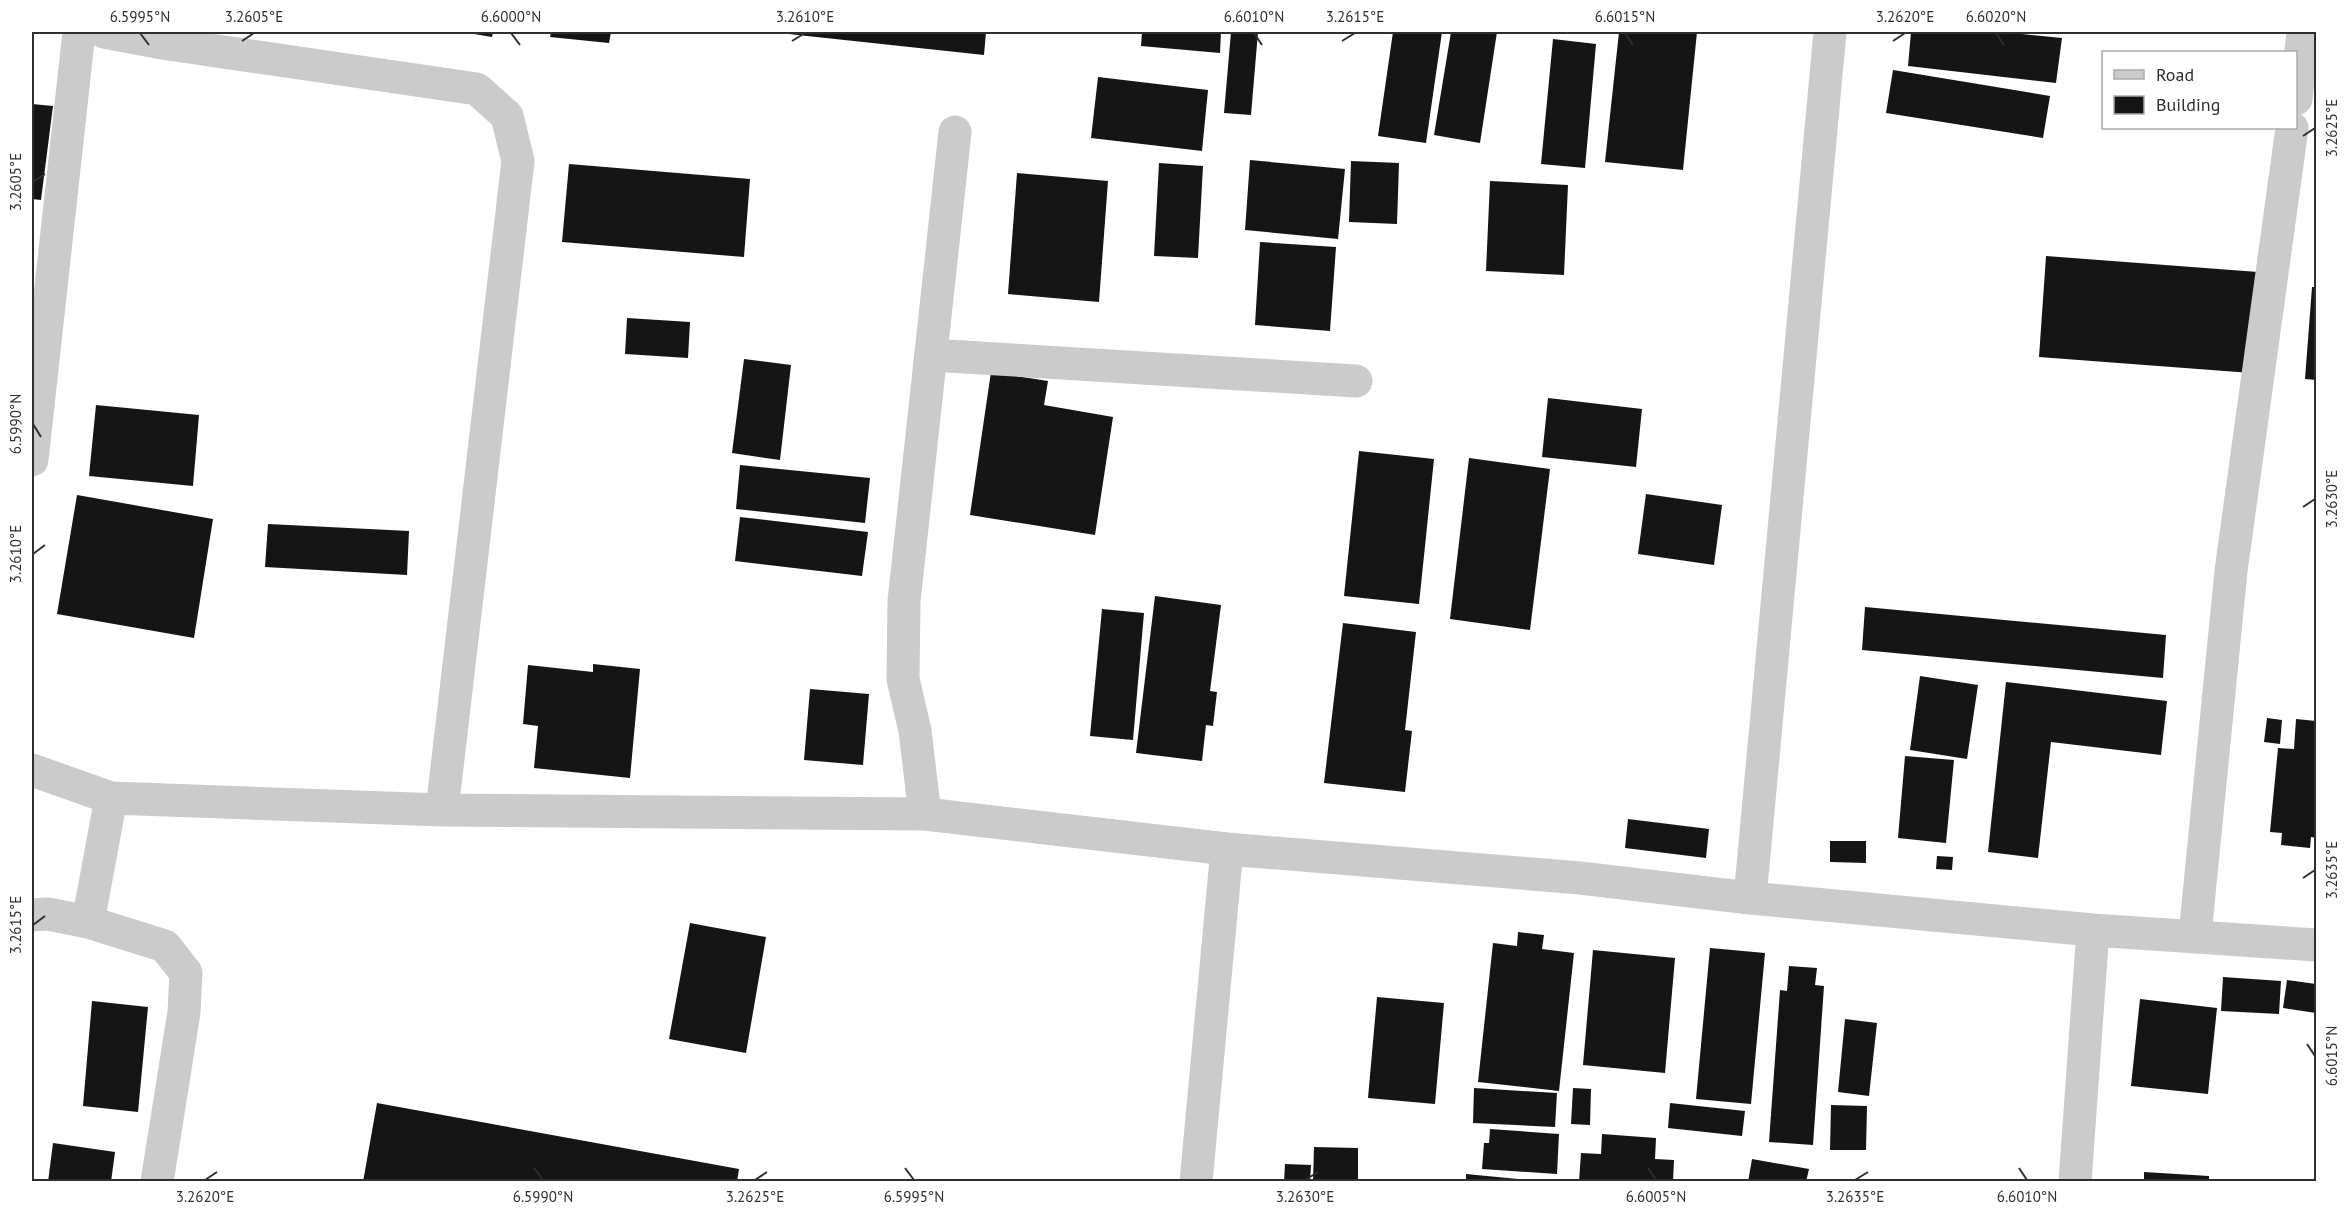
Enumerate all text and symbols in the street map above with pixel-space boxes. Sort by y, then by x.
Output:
text: 6.5995°N [110,7,170,26]
text: 3.2605°E [225,7,283,26]
text: 6.6000°N [481,7,541,26]
text: 3.2610°E [776,7,834,26]
text: 6.6010°N [1224,7,1284,26]
text: 3.2615°E [1326,7,1384,26]
text: 6.6015°N [1595,7,1655,26]
text: 3.2620°E [1876,7,1934,26]
text: 6.6020°N [1966,7,2026,26]
legend [2102,51,2297,129]
text: Road [2156,63,2194,86]
text: Building [2156,93,2220,116]
text: 3.2625°E [2322,99,2341,157]
text: 3.2605°E [6,153,25,211]
text: 6.5990°N [6,394,25,454]
text: 3.2630°E [2322,470,2341,528]
text: 3.2610°E [6,525,25,583]
text: 3.2635°E [2322,841,2341,899]
text: 3.2615°E [6,896,25,954]
text: 6.6015°N [2322,1026,2341,1086]
text: 3.2620°E [176,1187,234,1206]
text: 6.5990°N [513,1187,573,1206]
text: 3.2625°E [726,1187,784,1206]
text: 6.5995°N [884,1187,944,1206]
text: 3.2630°E [1276,1187,1334,1206]
text: 6.6005°N [1626,1187,1686,1206]
text: 3.2635°E [1826,1187,1884,1206]
text: 6.6010°N [1997,1187,2057,1206]

